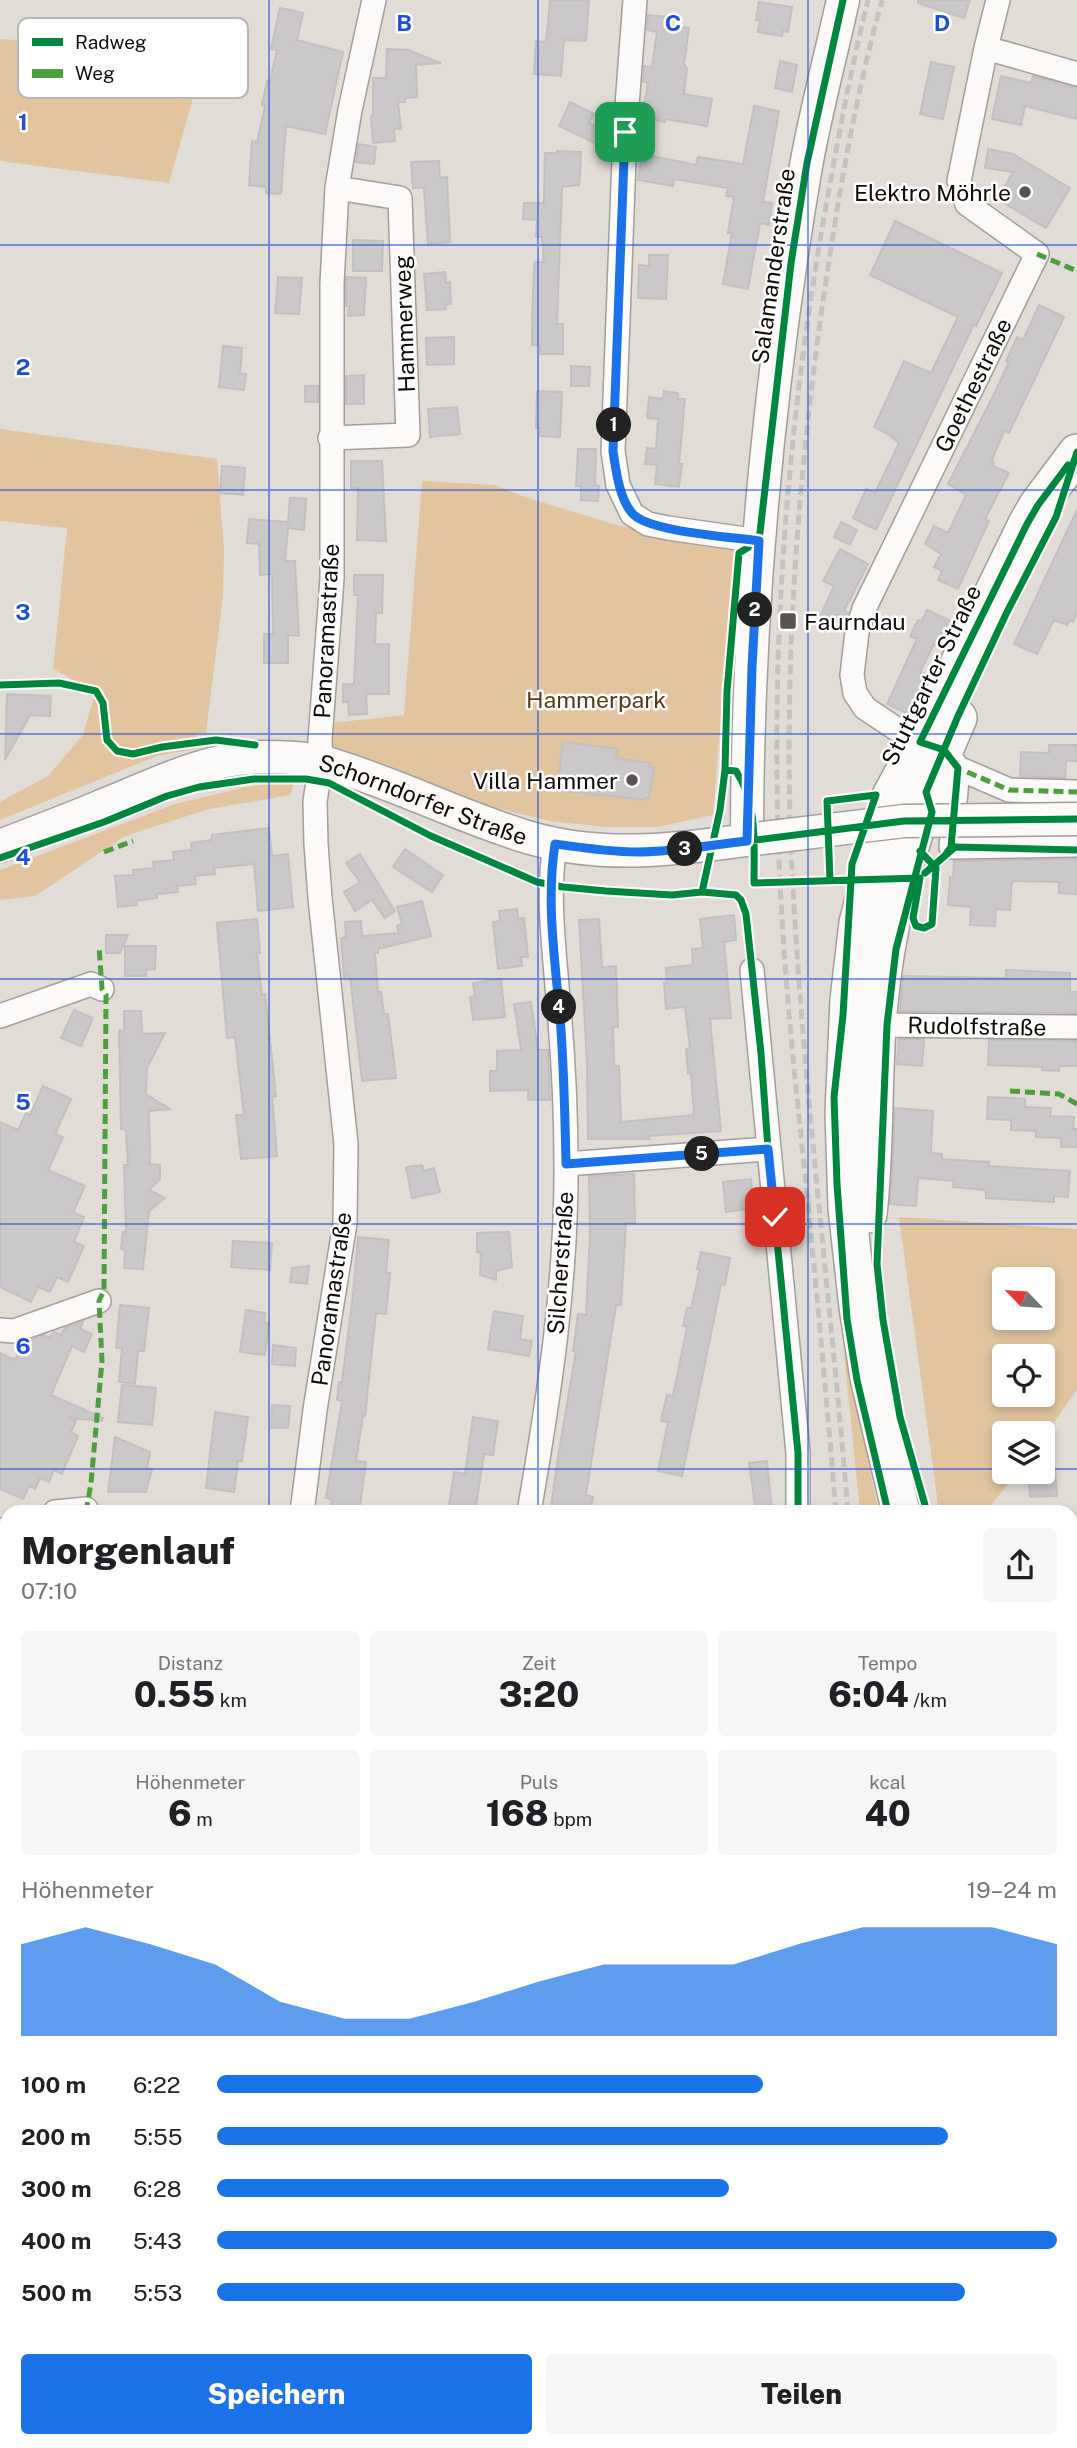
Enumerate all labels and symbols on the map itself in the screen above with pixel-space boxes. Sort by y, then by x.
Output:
text: B [396,9,412,36]
text: C [665,9,681,36]
text: D [934,9,950,36]
legend [18,18,248,98]
text: Radweg [75,31,147,53]
text: Weg [75,62,115,84]
pin [595,102,655,162]
text: 1 [18,108,28,135]
street label: Salamanderstraße [746,166,800,366]
place label: Elektro Möhrle [854,179,1011,206]
marker: Elektro Möhrle [1017,184,1033,200]
street label: Hammerweg [388,255,420,393]
street label: Goethestraße [929,314,1017,456]
text: 2 [16,353,30,380]
pin: 1 [596,408,632,442]
street label: Panoramastraße [308,543,344,719]
street label: Stuttgarter Straße [876,580,986,770]
pin: 2 [738,592,772,628]
text: 3 [15,598,31,625]
place label: Faurndau [804,608,906,635]
marker: Faurndau [778,611,798,631]
park label: Hammerpark [526,686,666,713]
street label: Schorndorfer Straße [316,748,531,850]
place label: Villa Hammer [473,767,618,794]
marker: Villa Hammer [624,772,640,788]
pin: 3 [668,832,702,866]
text: 4 [15,843,31,870]
pin: 4 [542,990,576,1024]
street label: Rudolfstraße [907,1011,1047,1041]
text: 5 [15,1088,31,1115]
pin: 5 [684,1136,720,1172]
pin [745,1187,805,1247]
street label: Silcherstraße [542,1191,578,1335]
street label: Panoramastraße [305,1210,357,1388]
north arrow [992,1267,1055,1330]
text: 6 [15,1332,31,1359]

